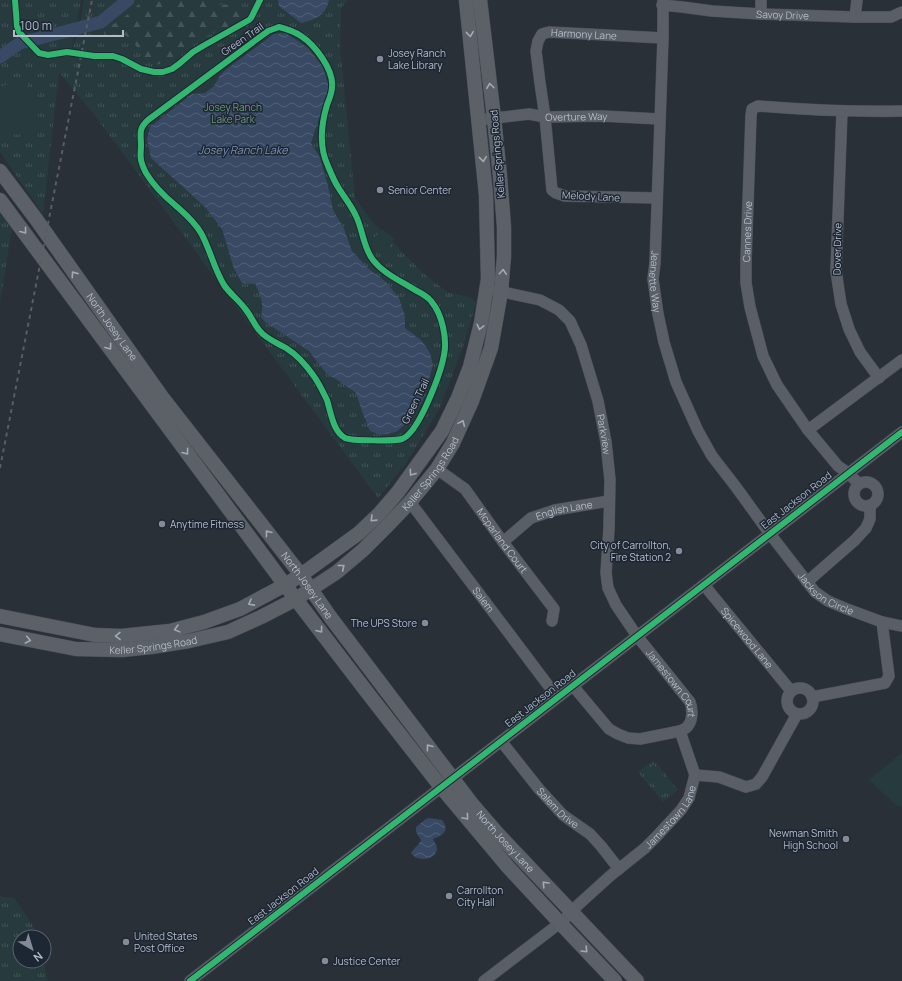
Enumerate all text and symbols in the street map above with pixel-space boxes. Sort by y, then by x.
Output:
street label: Savoy Drive [756,7,809,23]
scale bar [14,12,123,38]
text: 100 m [20,17,52,34]
street label: Green Trail [218,19,266,59]
street label: Harmony Lane [551,25,617,43]
one-way arrow [465,31,474,37]
place label: Josey Ranch Lake Library [388,46,446,72]
marker: Josey Ranch Lake Library [375,54,385,64]
one-way arrow [486,83,495,89]
park label: Josey Ranch Lake Park [204,100,262,126]
street label: Keller Springs Road [486,109,508,199]
street label: Overture Way [545,109,609,124]
water label: Josey Ranch Lake [198,142,288,157]
one-way arrow [478,156,487,162]
place label: Senior Center [388,183,452,197]
marker: Senior Center [375,185,385,195]
street label: Melody Lane [562,187,621,205]
street label: Cannes Drive [739,201,755,262]
street label: Dover Drive [830,223,844,275]
one-way arrow [19,227,26,234]
street label: Jeanette Way [646,250,665,314]
one-way arrow [498,269,507,275]
one-way arrow [72,271,79,278]
street label: North Josey Lane [84,290,141,363]
one-way arrow [477,324,485,330]
one-way arrow [104,343,112,350]
street label: Green Trail [398,376,432,426]
street label: Parkview [594,413,614,456]
one-way arrow [457,420,465,428]
street label: Keller Springs Road [398,435,462,514]
one-way arrow [181,447,188,454]
street label: East Jackson Road [758,468,834,532]
one-way arrow [409,469,417,476]
street label: English Lane [534,497,594,523]
street label: Mcparland Court [474,505,531,576]
one-way arrow [370,514,378,522]
place label: Anytime Fitness [170,517,244,531]
marker: Anytime Fitness [157,519,167,529]
one-way arrow [266,530,273,537]
place label: City of Carrollton, Fire Station 2 [590,538,671,564]
marker: City of Carrollton, Fire Station 2 [674,546,684,556]
street label: North Josey Lane [278,549,337,622]
one-way arrow [338,565,345,572]
street label: Jackson Circle [795,569,856,618]
street label: Salem [469,584,498,615]
one-way arrow [248,598,255,606]
street label: Spicewood Lane [718,604,777,671]
place label: The UPS Store [351,616,417,630]
marker: The UPS Store [420,618,430,628]
one-way arrow [174,625,181,633]
one-way arrow [315,626,322,633]
street label: Keller Springs Road [109,632,199,657]
one-way arrow [115,632,121,640]
one-way arrow [24,635,31,643]
street label: Jamestown Court [643,646,699,718]
street label: East Jackson Road [502,666,578,730]
one-way arrow [426,745,433,752]
street label: Salem Drive [534,784,582,831]
street label: Jamestown Lane [642,784,699,851]
street label: North Josey Lane [473,807,538,876]
one-way arrow [462,812,469,820]
place label: Newman Smith High School [769,826,838,852]
marker: Newman Smith High School [841,834,851,844]
street label: East Jackson Road [245,864,321,928]
one-way arrow [542,881,550,889]
place label: Carrollton City Hall [457,883,503,909]
marker: Carrollton City Hall [444,891,454,901]
north arrow [12,929,52,969]
place label: United States Post Office [134,929,198,955]
marker: United States Post Office [121,937,131,947]
one-way arrow [581,945,588,953]
text: N [31,949,46,966]
place label: Justice Center [333,954,401,968]
marker: Justice Center [320,956,330,966]

